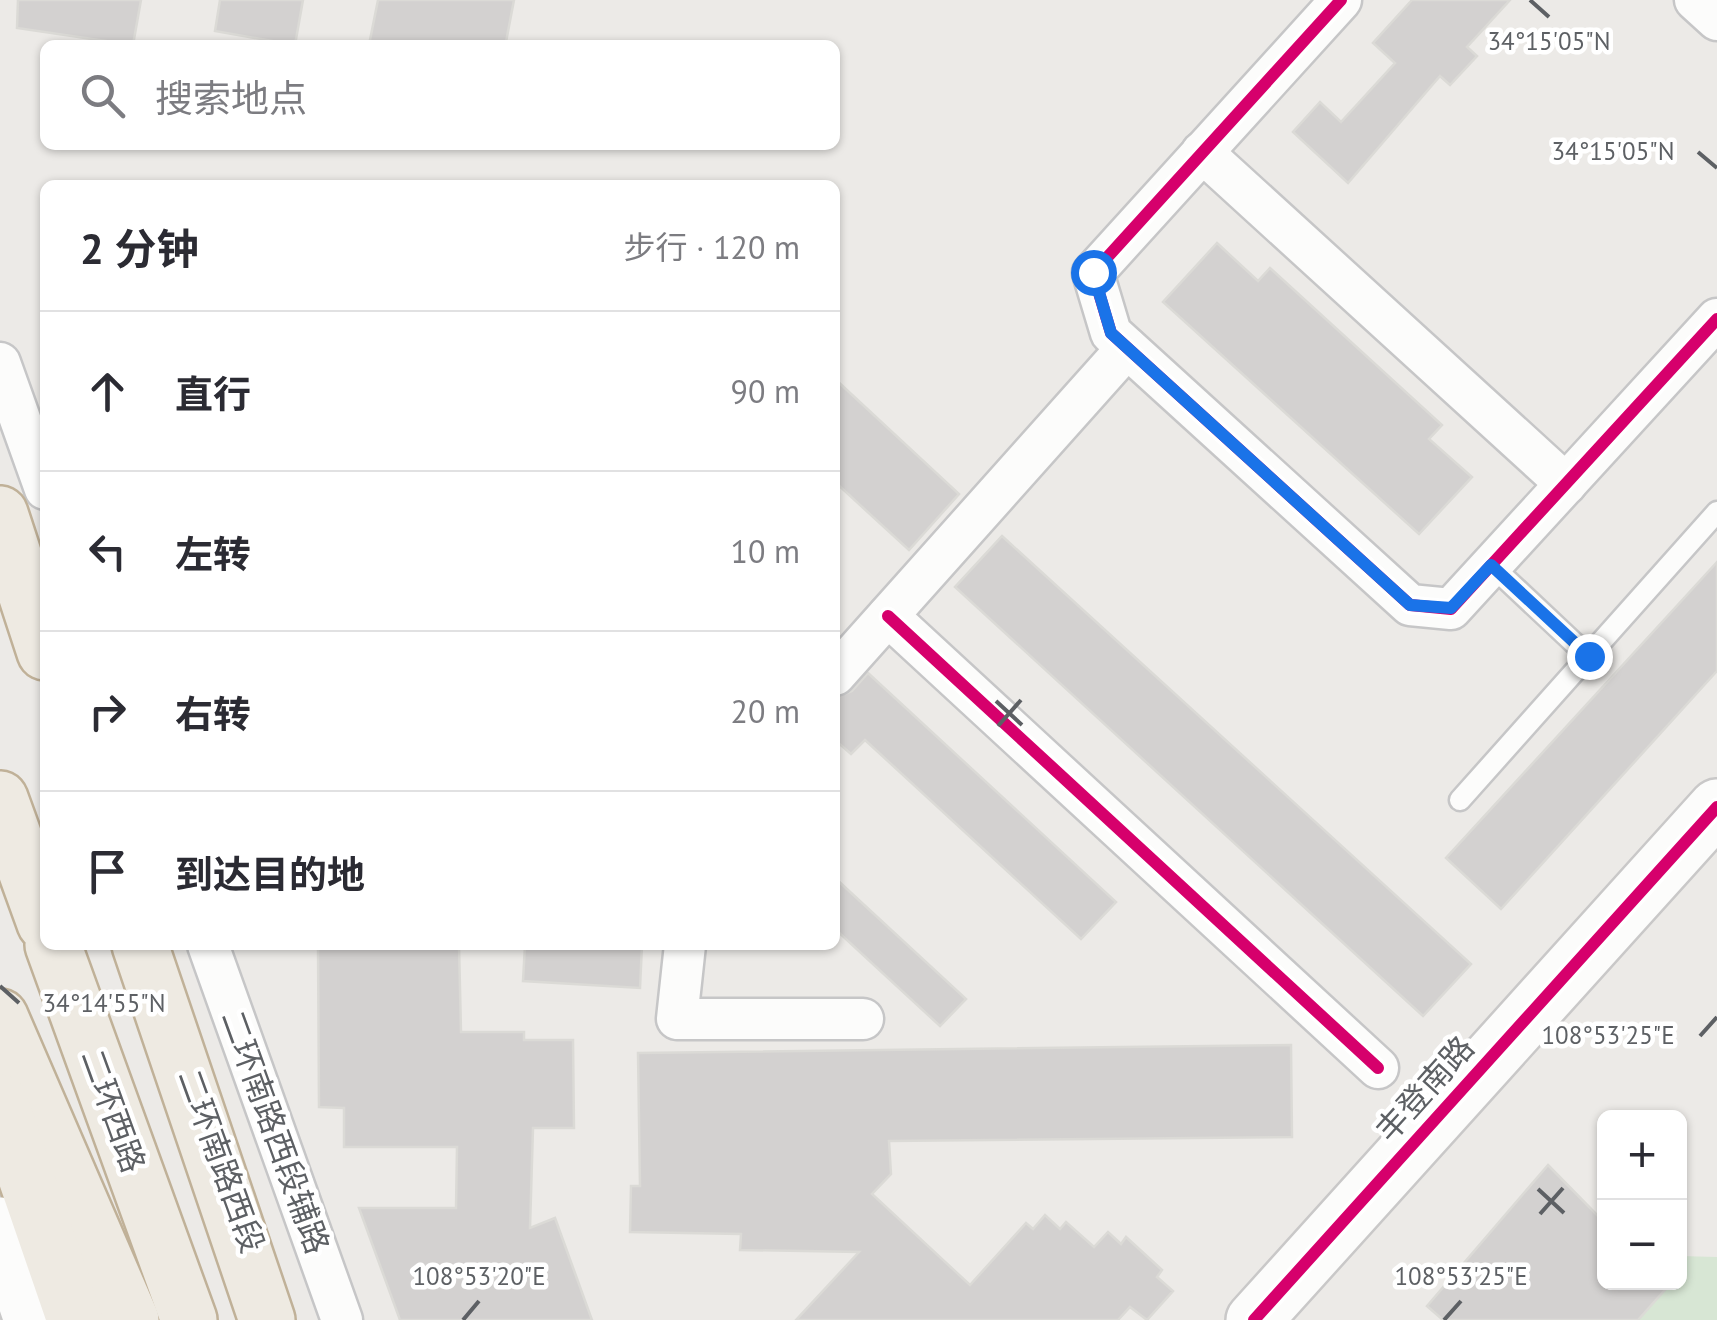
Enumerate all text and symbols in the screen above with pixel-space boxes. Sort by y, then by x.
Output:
text: 34°15'05"N [1487,25,1611,57]
search box [40,40,840,150]
icon: search [75,68,130,123]
text: 搜索地点 [155,73,307,122]
text: 34°15'05"N [1551,135,1675,167]
text: 2 分钟 [80,221,198,276]
text: 步行 · 120 m [624,226,800,268]
route start [1071,250,1117,296]
icon: ahead [80,364,135,419]
text: 直行 [175,369,251,418]
text: 90 m [731,370,800,412]
icon: left [80,524,135,579]
text: 左转 [175,529,251,578]
text: 10 m [731,530,800,572]
route end [1567,634,1613,680]
icon: right [80,684,135,739]
text: 右转 [175,689,251,738]
text: 20 m [731,690,800,732]
icon: arrive [80,844,135,899]
text: 到达目的地 [175,849,365,898]
text: 34°14'55"N [42,987,166,1019]
street label: 二环南路西段辅路 [213,1005,337,1259]
text: 108°53'25"E [1541,1019,1675,1051]
street label: 丰登南路 [1366,1027,1483,1150]
street label: 二环西路 [72,1043,156,1178]
street label: 二环南路西段 [170,1064,272,1258]
map controls [1597,1110,1687,1290]
button: + [1597,1110,1687,1200]
button: − [1597,1200,1687,1290]
text: 108°53'20"E [412,1260,546,1292]
text: 108°53'25"E [1394,1260,1528,1292]

